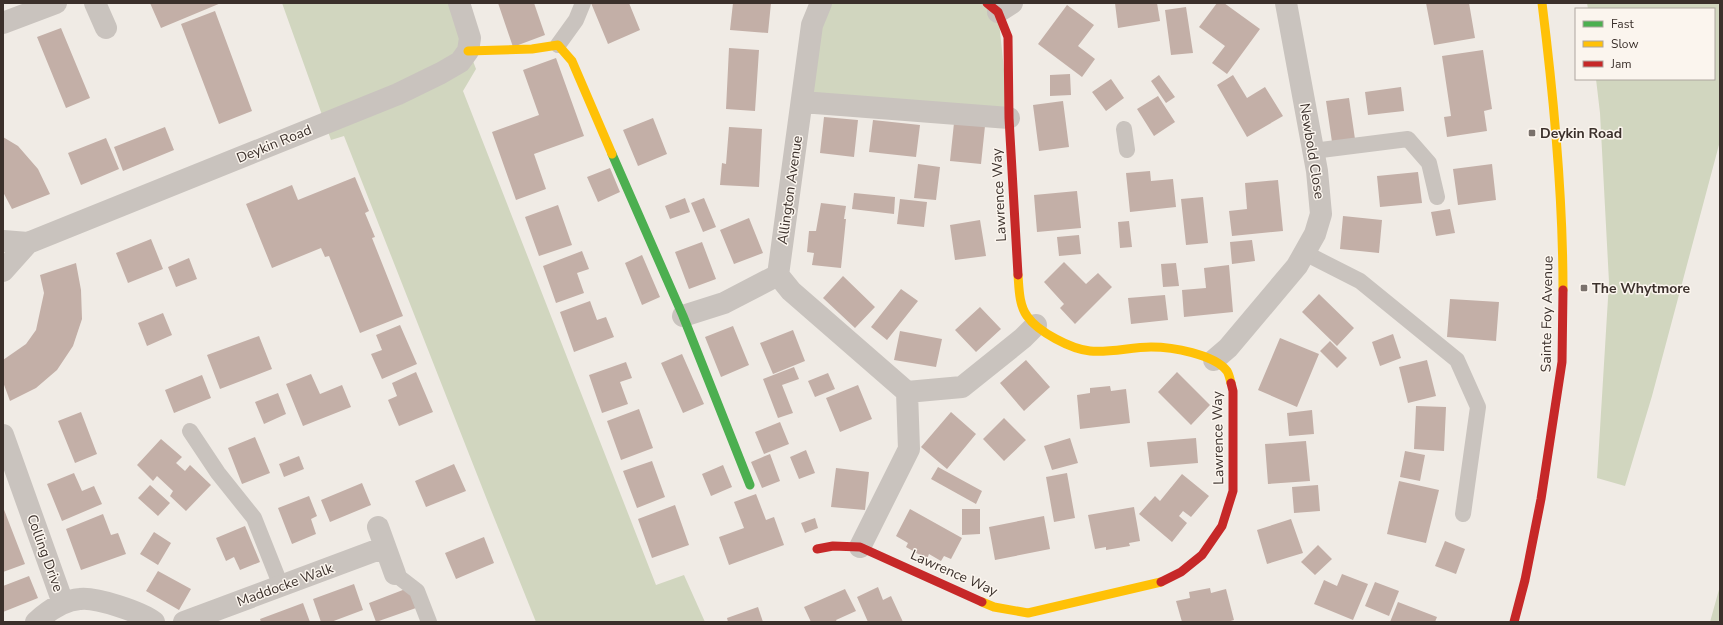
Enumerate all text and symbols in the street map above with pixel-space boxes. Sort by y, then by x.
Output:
legend [1575,8,1715,80]
text: Fast [1611,16,1634,32]
text: Slow [1611,36,1639,52]
text: Jam [1610,56,1632,72]
street label: Newbold Close [1295,102,1329,200]
street label: Deykin Road [234,120,314,168]
place label: Deykin Road [1540,124,1622,143]
marker: Deykin Road [1527,128,1537,138]
street label: Allington Avenue [773,134,807,246]
street label: Lawrence Way [987,147,1011,242]
street label: Sainte Foy Avenue [1536,256,1558,372]
place label: The Whytmore [1592,279,1691,298]
marker: The Whytmore [1579,283,1589,293]
street label: Lawrence Way [1208,390,1228,485]
street label: Colling Drive [22,512,68,594]
street label: Lawrence Way [907,545,1001,601]
street label: Maddocke Walk [234,558,337,611]

